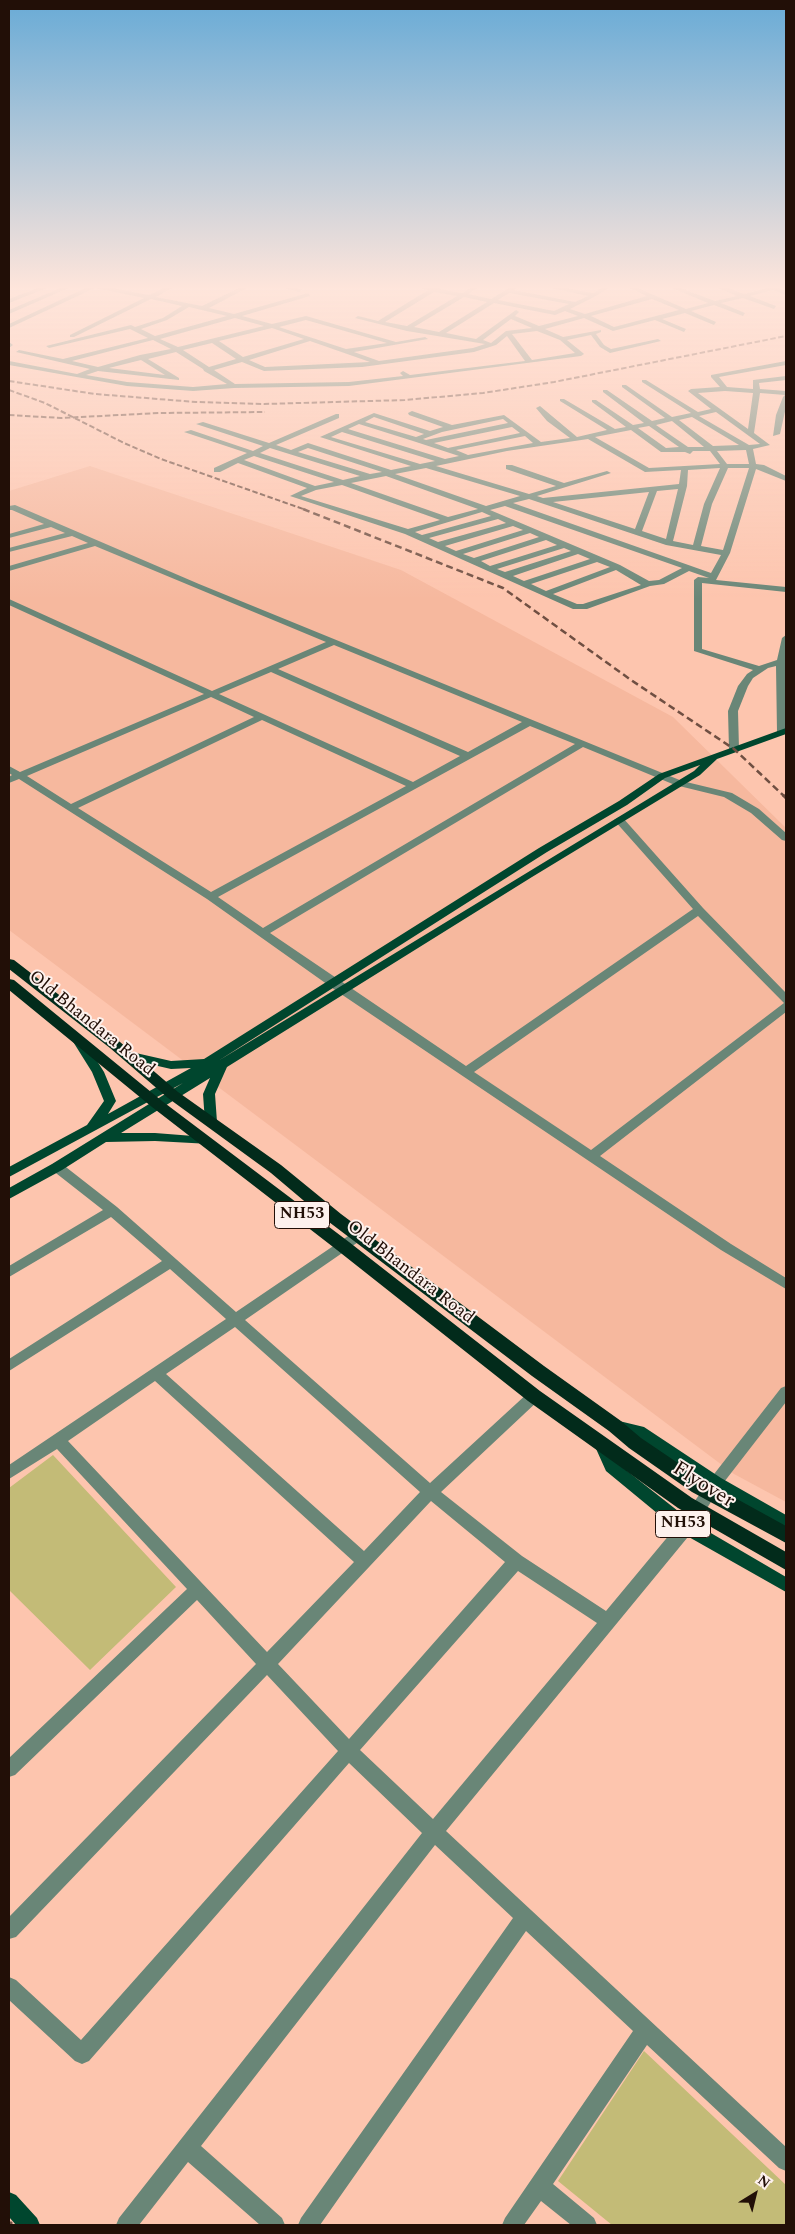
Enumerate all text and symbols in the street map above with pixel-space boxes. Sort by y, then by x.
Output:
street label: Old Bhandara Road [24,967,158,1081]
road number: NH53 [274,1202,330,1228]
street label: Old Bhandara Road [342,1217,478,1329]
street label: Flyover [667,1457,739,1515]
road number: NH53 [656,1510,710,1538]
north arrow [730,2169,780,2219]
text: N [753,2170,775,2193]

